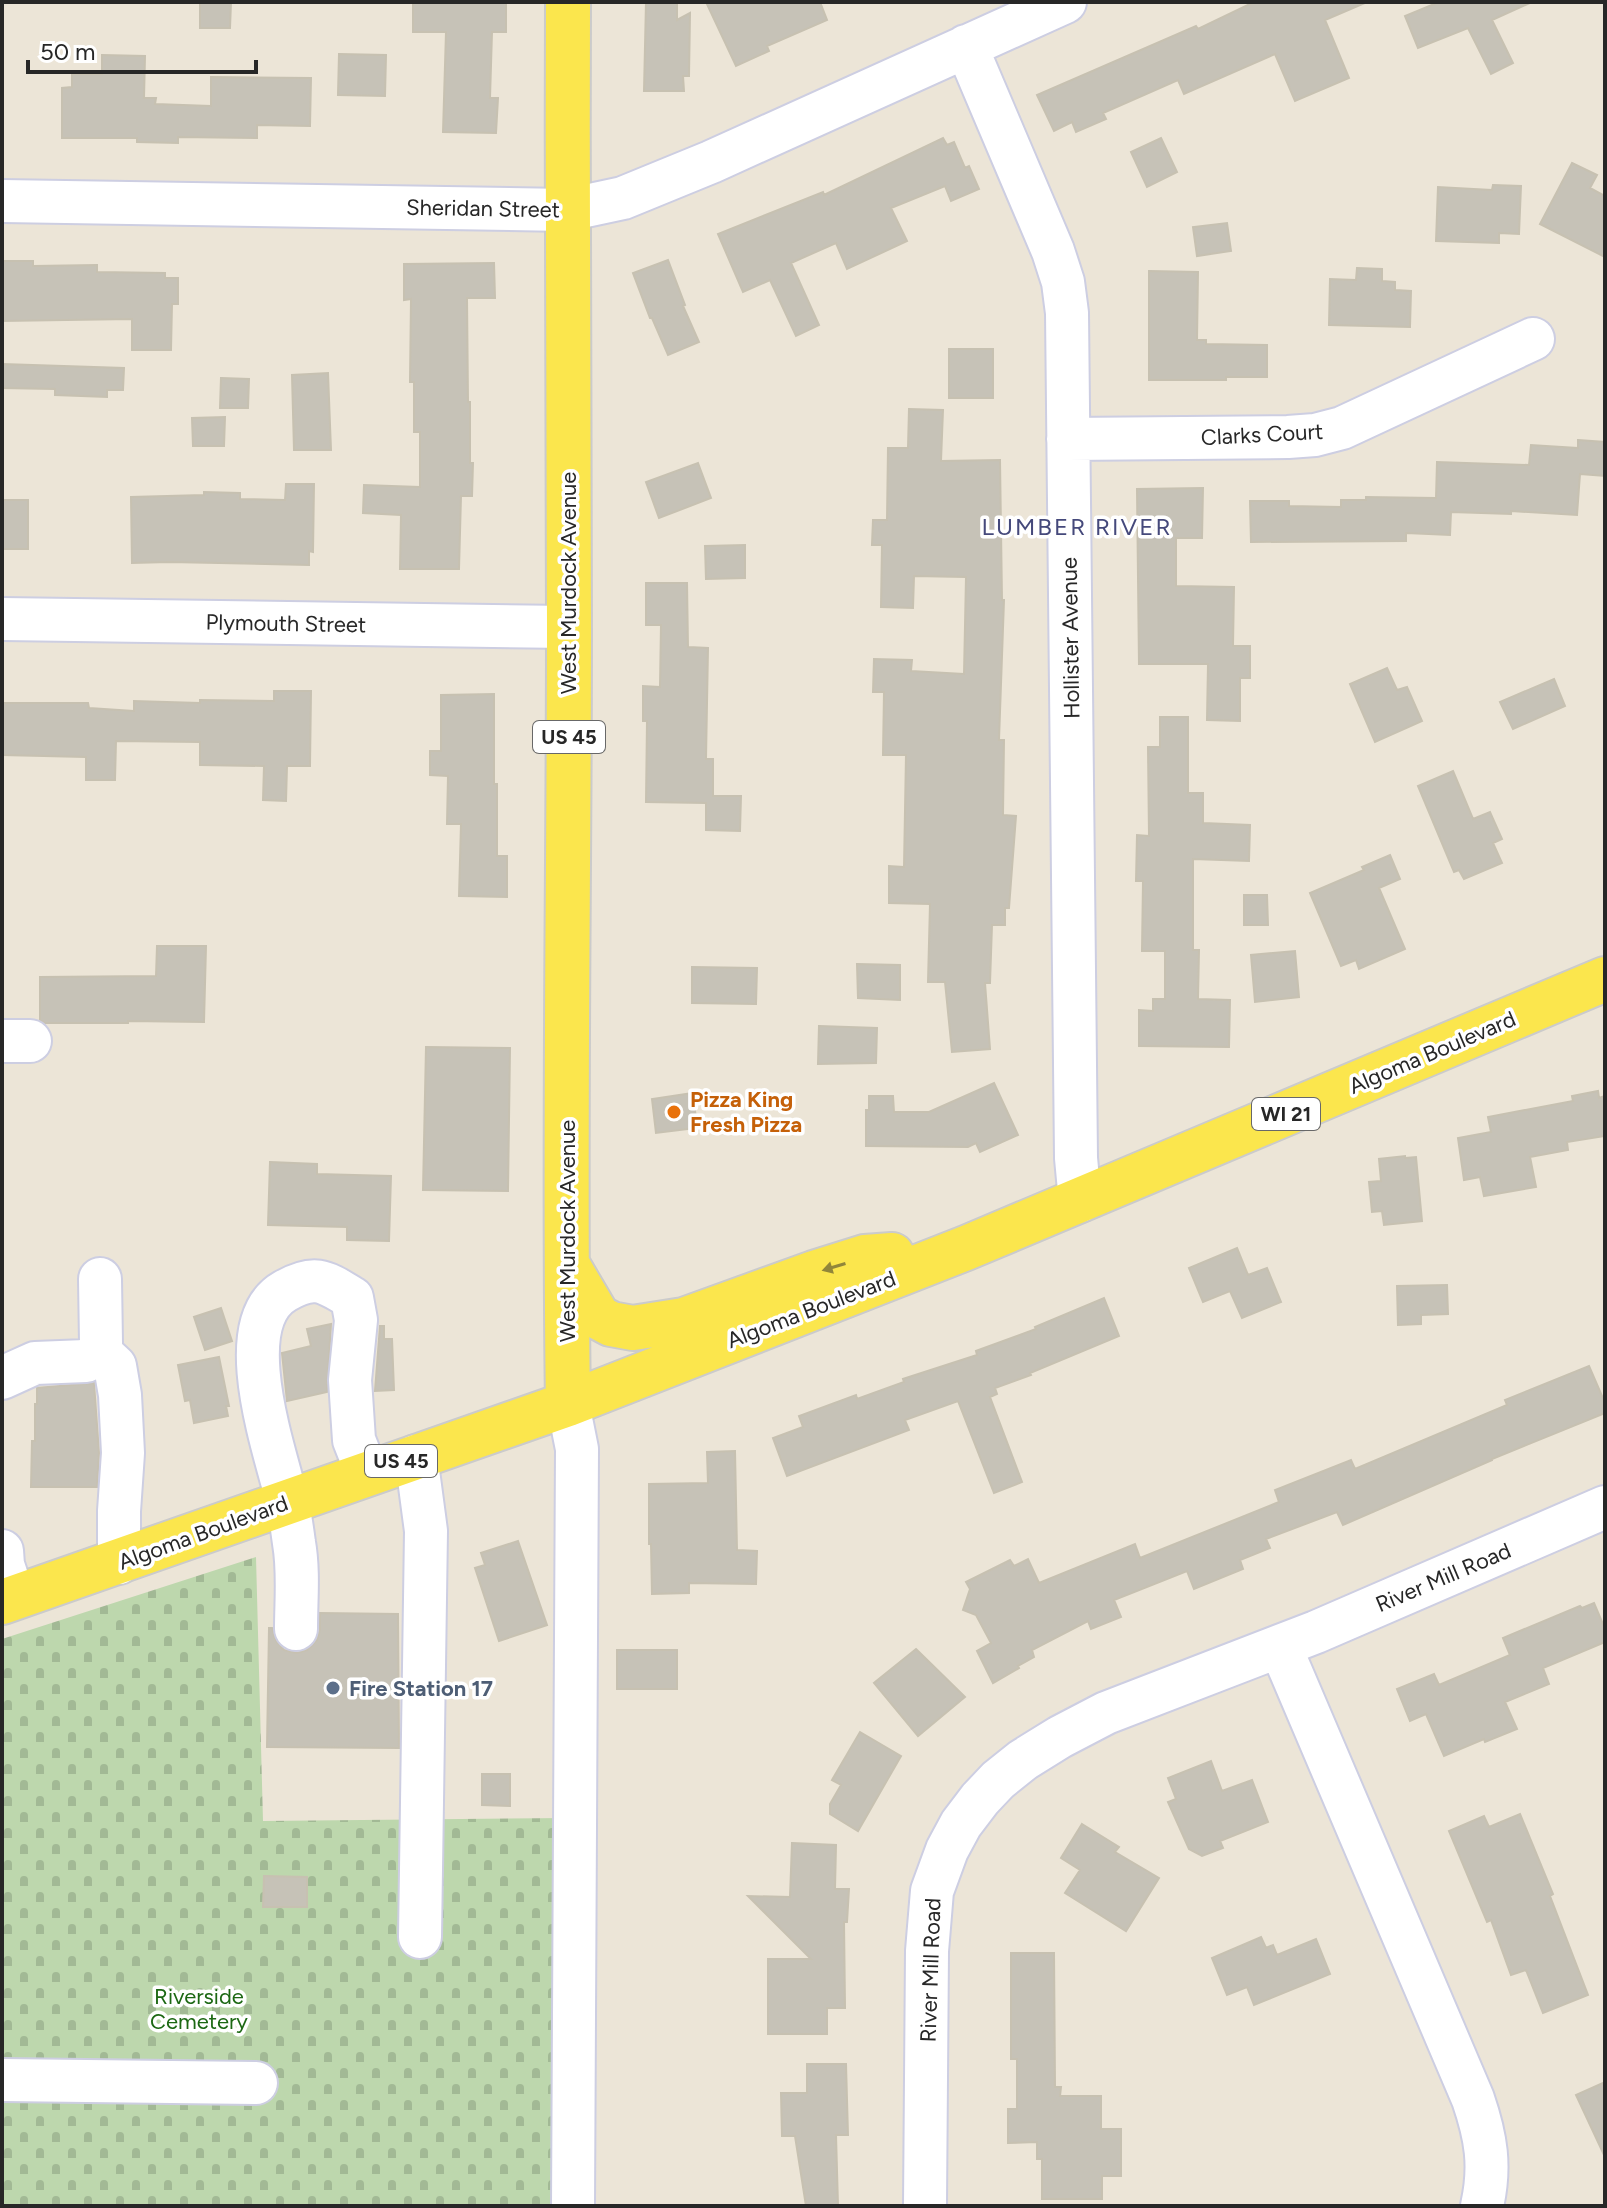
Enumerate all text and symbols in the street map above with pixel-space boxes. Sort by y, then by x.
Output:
scale bar [28,24,256,74]
text: 50 m [40,37,96,66]
street label: Sheridan Street [406,194,560,223]
street label: Clarks Court [1200,418,1324,451]
street label: West Murdock Avenue [555,472,582,694]
district label: LUMBER RIVER [982,512,1172,541]
street label: Hollister Avenue [1056,557,1085,719]
street label: Plymouth Street [205,609,366,638]
road number: US 45 [533,721,605,753]
street label: Algoma Boulevard [1345,1005,1520,1100]
place label: Pizza King Fresh Pizza [690,1086,802,1138]
road number: WI 21 [1252,1098,1320,1130]
marker: Pizza King Fresh Pizza [665,1103,683,1121]
street label: West Murdock Avenue [554,1120,581,1342]
one-way arrow [822,1261,846,1274]
street label: Algoma Boulevard [723,1265,899,1354]
road number: US 45 [365,1445,437,1477]
street label: Algoma Boulevard [115,1489,292,1576]
street label: River Mill Road [1371,1537,1515,1618]
place label: Fire Station 17 [349,1675,493,1702]
marker: Fire Station 17 [324,1679,342,1697]
street label: River Mill Road [914,1897,947,2043]
park label: Riverside Cemetery [150,1983,248,2035]

